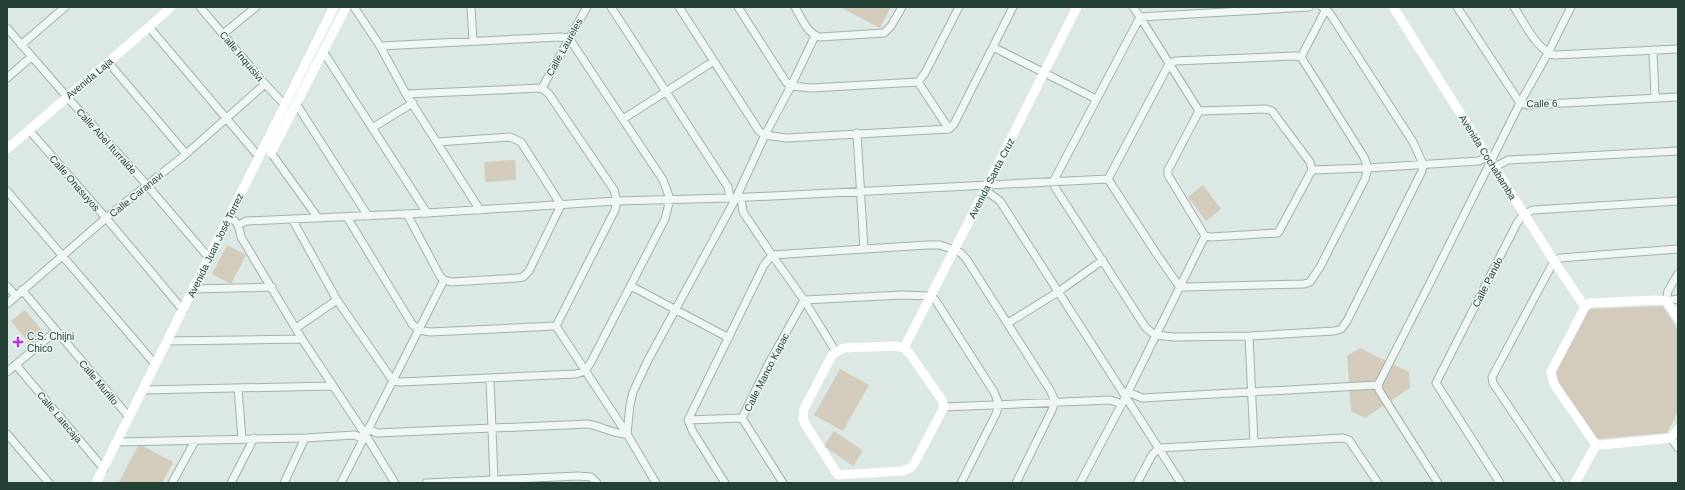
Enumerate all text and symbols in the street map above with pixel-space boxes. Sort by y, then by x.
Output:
street label: Calle Laureles [544,17,585,78]
street label: Calle Inquisivi [218,29,266,83]
street label: Avenida Laja [64,55,115,101]
street label: Calle 6 [1526,98,1558,109]
street label: Calle Abel Iturralde [74,106,139,177]
street label: Avenida Cochabamba [1457,113,1518,202]
street label: Avenida Santa Cruz [966,136,1016,220]
street label: Calle Onasuyos [47,153,102,214]
street label: Calle Caranavi [107,169,165,219]
street label: Avenida Juan José Torrez [185,191,246,299]
street label: Calle Pando [1470,255,1505,309]
place label: C.S. Chijni Chico [27,331,74,354]
street label: Calle Manco Kapac [742,331,791,413]
marker: C.S. Chijni Chico [12,336,24,348]
street label: Calle Murillo [77,358,121,407]
street label: Calle Latecaja [35,390,84,445]

